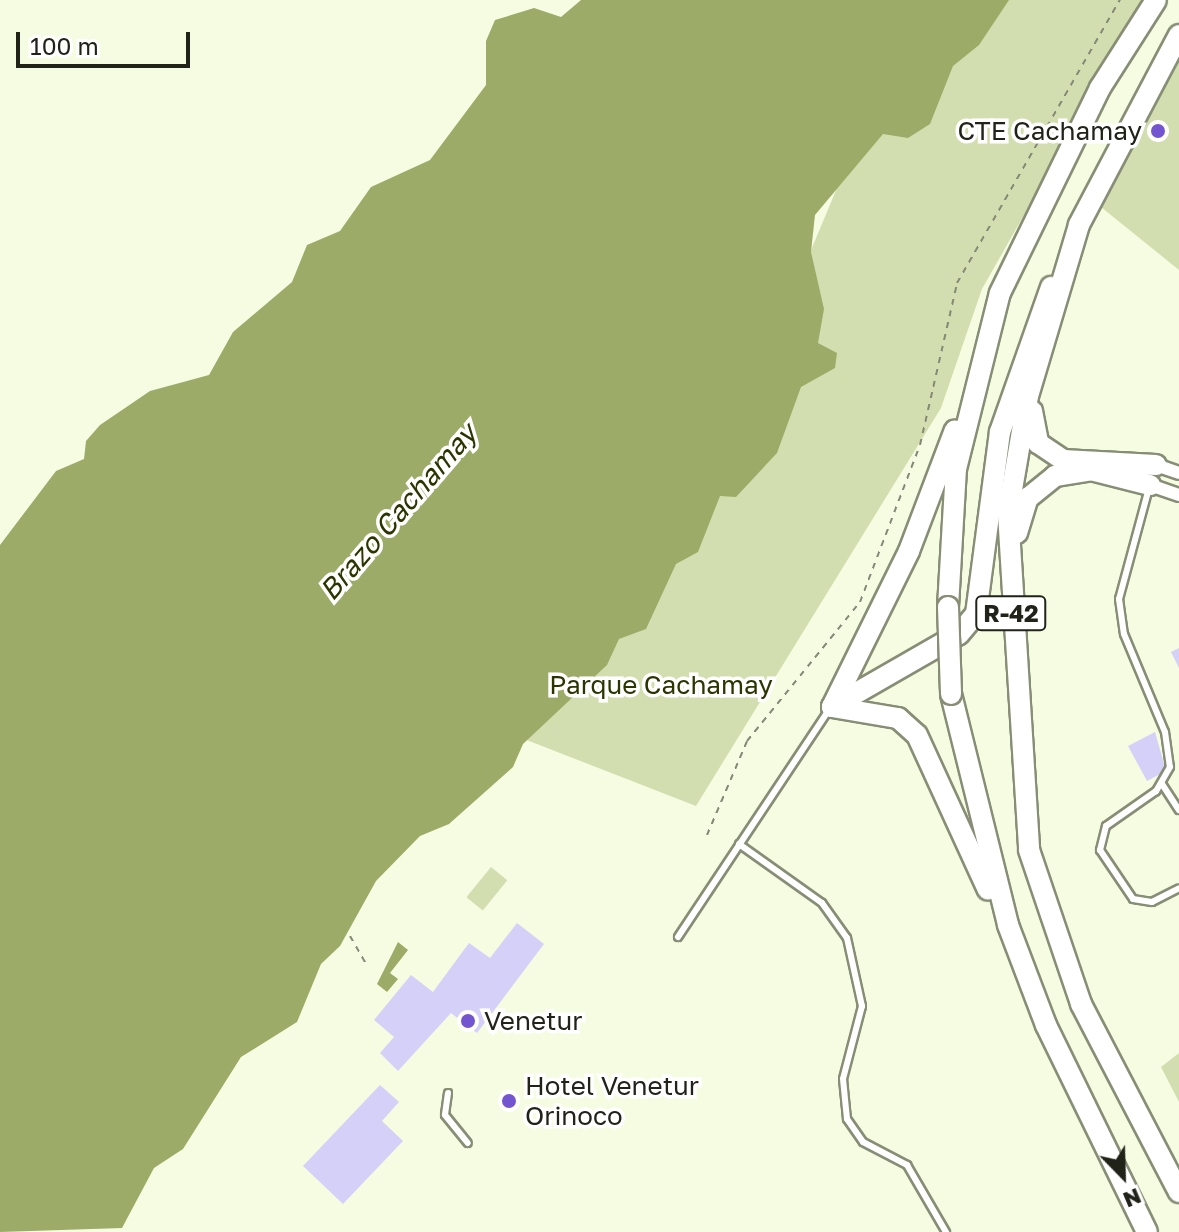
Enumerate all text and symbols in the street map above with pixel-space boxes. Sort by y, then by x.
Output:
scale bar [20,16,194,66]
text: 100 m [30,31,99,60]
place label: CTE Cachamay [957,115,1142,147]
marker: CTE Cachamay [1149,122,1167,140]
water label: Brazo Cachamay [312,417,484,607]
road number: R-42 [975,593,1047,633]
park label: Parque Cachamay [549,669,773,701]
place label: Venetur [484,1005,582,1037]
marker: Venetur [459,1012,477,1030]
place label: Hotel Venetur Orinoco [525,1070,699,1132]
marker: Hotel Venetur Orinoco [500,1092,518,1110]
north arrow [1083,1136,1163,1216]
text: N [1120,1183,1146,1214]

